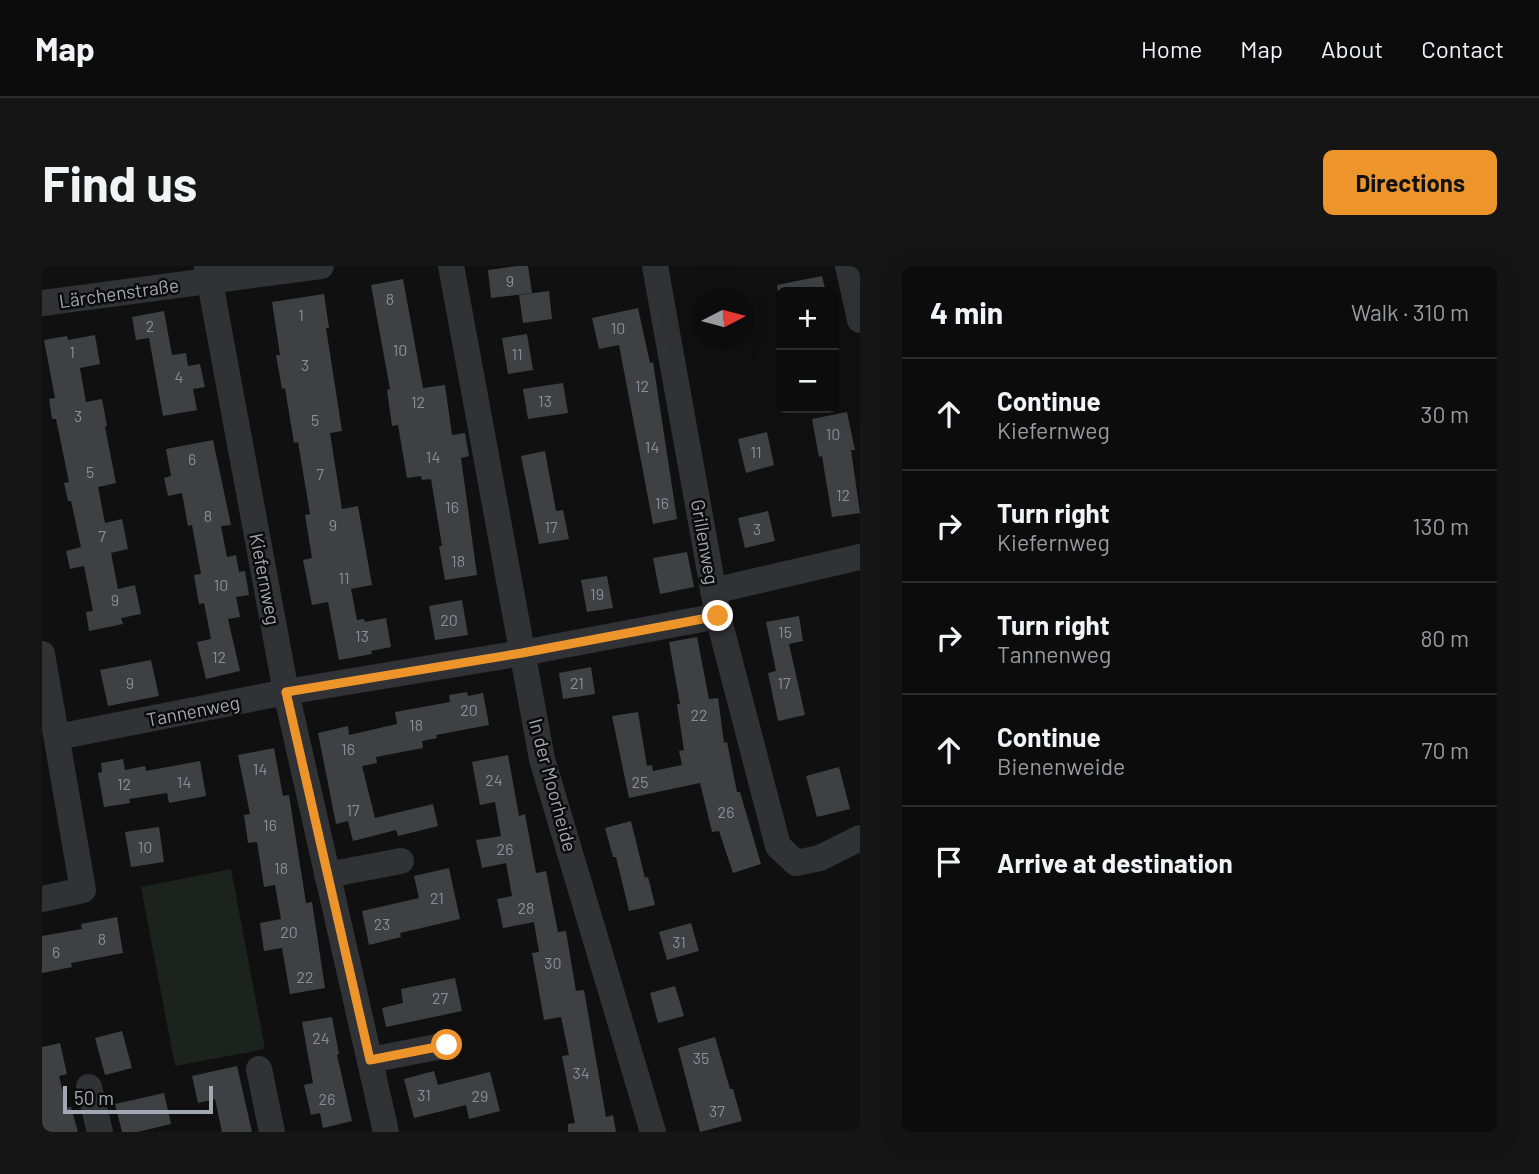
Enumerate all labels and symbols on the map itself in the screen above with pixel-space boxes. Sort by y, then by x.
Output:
house number: 9 [506,271,514,290]
street label: Lärchenstraße [57,273,180,312]
north arrow [692,287,755,350]
house number: 8 [386,289,394,308]
house number: 1 [298,305,304,324]
house number: 2 [146,316,154,335]
house number: 10 [611,318,625,337]
house number: 10 [393,340,407,359]
house number: 1 [69,342,75,361]
house number: 11 [511,344,523,363]
house number: 3 [301,355,309,374]
house number: 4 [175,367,183,386]
house number: 12 [635,376,649,395]
house number: 13 [538,391,552,410]
house number: 12 [411,392,425,411]
house number: 3 [74,406,82,425]
house number: 5 [311,410,319,429]
house number: 10 [826,424,840,443]
house number: 14 [645,437,659,456]
house number: 11 [750,442,762,461]
house number: 14 [426,447,440,466]
house number: 6 [188,449,196,468]
house number: 5 [86,462,94,481]
house number: 7 [316,464,324,483]
house number: 12 [836,485,850,504]
house number: 16 [655,493,669,512]
house number: 16 [445,497,459,516]
street label: Grillenweg [687,498,724,586]
house number: 8 [204,506,212,525]
house number: 9 [329,515,337,534]
house number: 17 [544,517,558,536]
house number: 3 [753,519,761,538]
house number: 7 [98,526,106,545]
street label: Kiefernweg [245,531,286,627]
house number: 18 [451,551,465,570]
house number: 11 [338,568,350,587]
house number: 10 [214,575,228,594]
house number: 19 [590,584,604,603]
house number: 9 [111,590,119,609]
route end [702,600,733,631]
house number: 20 [440,610,458,629]
house number: 15 [778,622,792,641]
house number: 13 [355,626,369,645]
house number: 12 [212,647,226,666]
house number: 9 [126,673,134,692]
house number: 21 [570,673,584,692]
house number: 17 [777,673,791,692]
street label: Tannenweg [144,690,241,731]
house number: 20 [460,700,478,719]
house number: 22 [690,705,708,724]
house number: 18 [409,715,423,734]
street label: In der Moorheide [525,716,582,854]
house number: 16 [341,739,355,758]
house number: 14 [253,759,267,778]
house number: 24 [485,770,503,789]
house number: 14 [177,772,191,791]
house number: 25 [632,772,648,791]
house number: 12 [117,774,131,793]
house number: 17 [346,800,360,819]
house number: 26 [718,802,734,821]
house number: 16 [263,815,277,834]
house number: 10 [138,837,152,856]
house number: 26 [497,839,513,858]
house number: 18 [274,858,288,877]
house number: 21 [430,888,444,907]
house number: 28 [518,898,534,917]
house number: 23 [374,914,390,933]
house number: 20 [280,922,298,941]
house number: 8 [98,929,106,948]
house number: 31 [672,932,686,951]
house number: 6 [52,942,60,961]
house number: 30 [544,953,562,972]
house number: 22 [296,967,314,986]
house number: 27 [432,988,448,1007]
house number: 24 [312,1028,330,1047]
route start [431,1029,462,1060]
house number: 35 [693,1048,709,1067]
house number: 34 [572,1063,590,1082]
scale bar [63,1083,214,1115]
house number: 31 [417,1085,431,1104]
house number: 29 [472,1086,488,1105]
house number: 26 [319,1089,335,1108]
house number: 37 [709,1101,725,1120]

